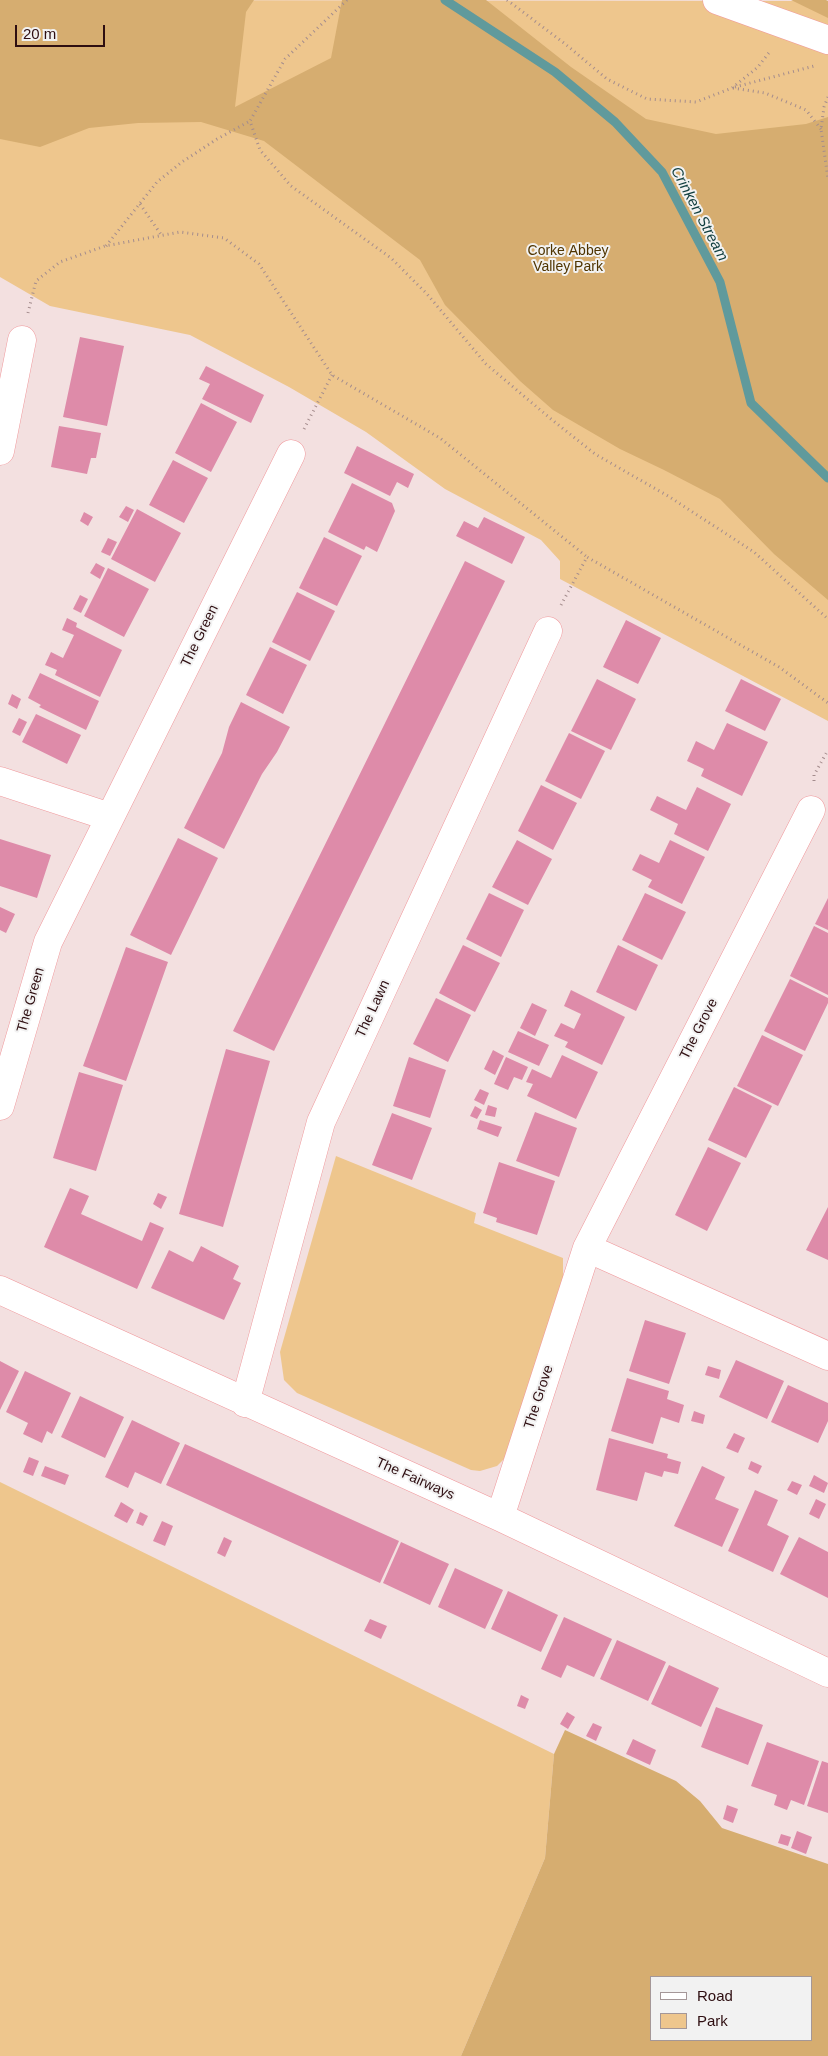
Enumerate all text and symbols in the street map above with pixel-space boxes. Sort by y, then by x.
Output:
scale bar [18,15,108,47]
text: 20 m [23,25,56,42]
water label: Crinken Stream [667,164,731,264]
park label: Corke Abbey Valley Park [528,243,608,276]
street label: The Green [178,602,222,670]
street label: The Green [14,966,48,1034]
street label: The Lawn [352,978,394,1040]
street label: The Grove [677,996,721,1062]
street label: The Grove [521,1363,557,1431]
street label: The Fairways [373,1454,457,1504]
legend [650,1976,813,2041]
text: Road [697,1987,733,2004]
text: Park [697,2012,728,2029]

